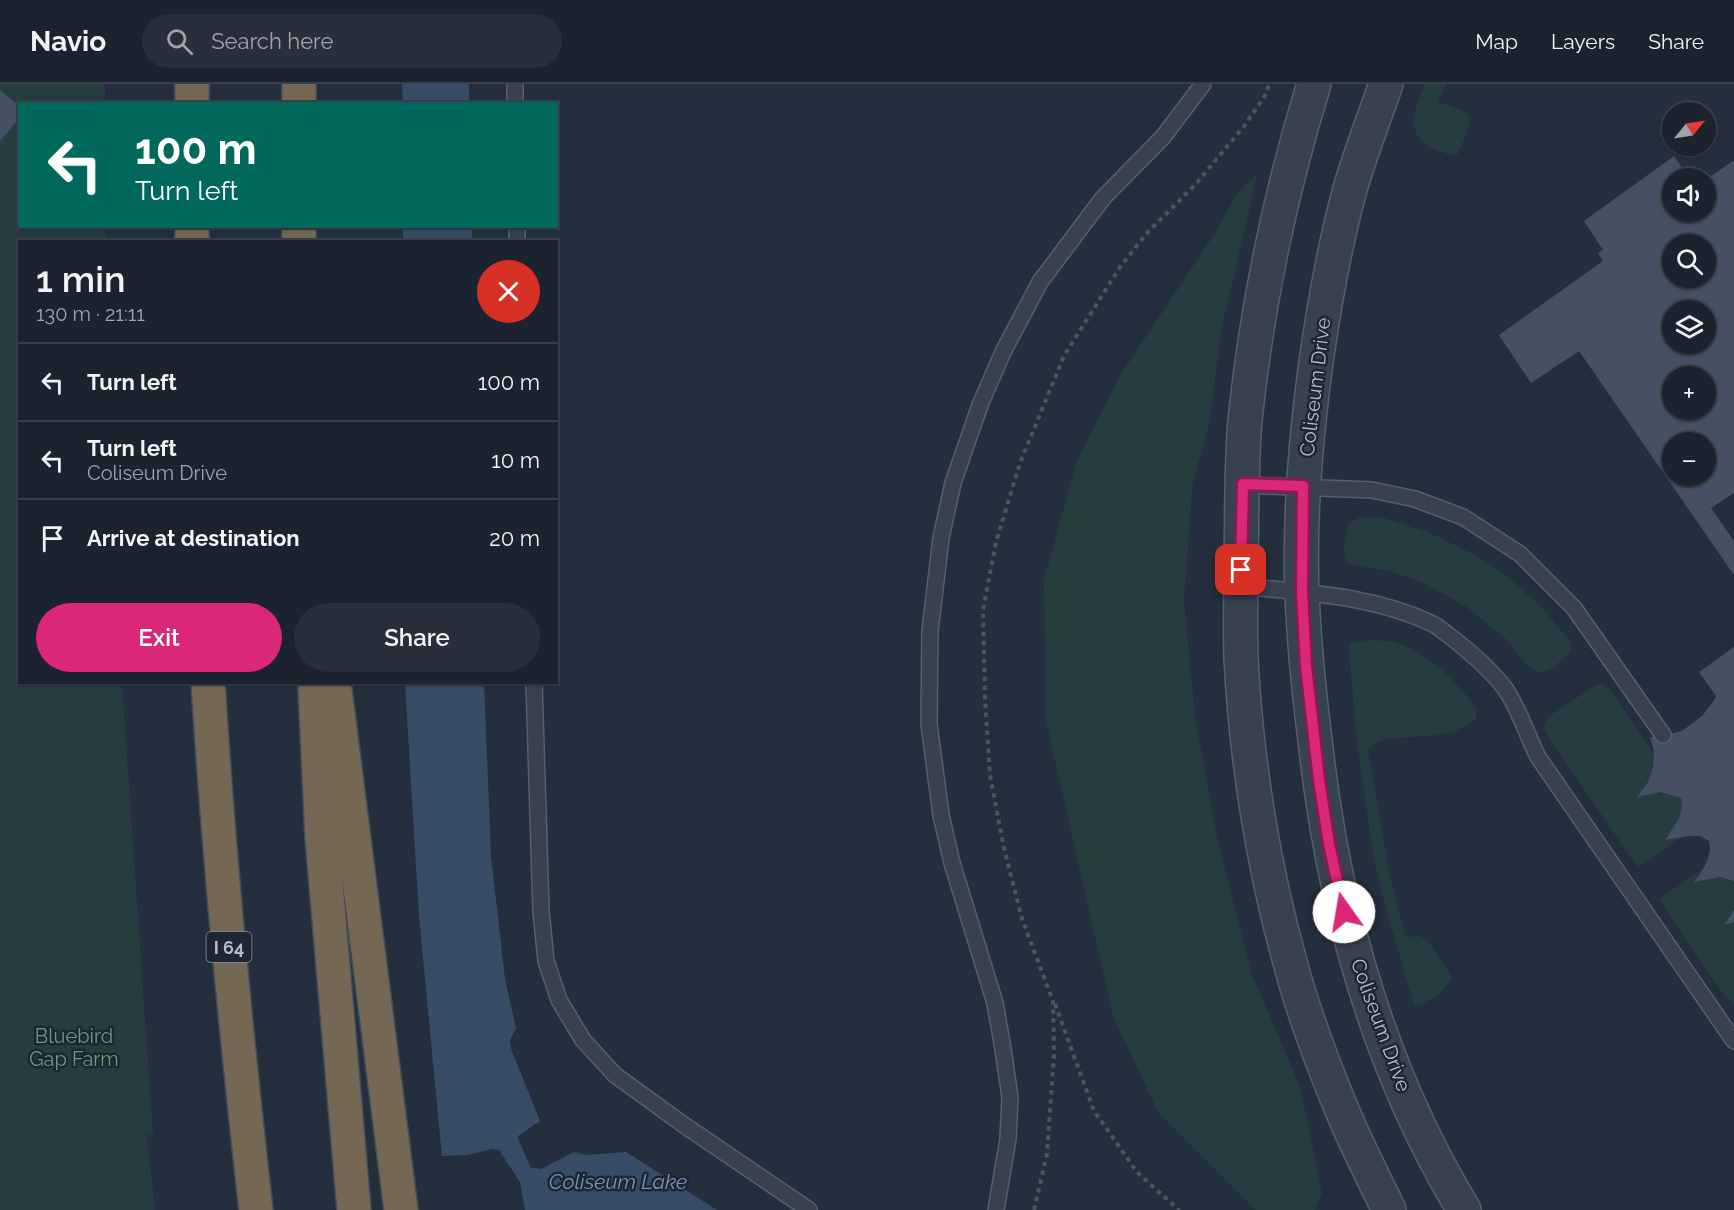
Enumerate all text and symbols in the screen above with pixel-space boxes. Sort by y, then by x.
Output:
search box [142,14,562,68]
text: Navio [30,25,106,58]
icon: search [163,25,196,58]
text: Search here [211,28,333,54]
text: Map [1475,29,1518,54]
text: Layers [1551,29,1615,54]
text: Share [1648,29,1704,54]
north arrow [1662,102,1716,156]
map controls [1662,102,1716,486]
text: 100 m [135,125,257,174]
icon: left [36,126,114,204]
button: sound [1662,168,1716,222]
text: Turn left [135,175,238,206]
button: search [1662,234,1716,288]
text: 1 min [36,258,125,300]
button: close [477,260,540,323]
button: layers [1662,300,1716,354]
text: 130 m · 21:11 [36,302,145,326]
street label: Coliseum Drive [1295,316,1335,458]
icon: left [36,366,69,399]
button: + [1662,366,1716,420]
text: Turn left [87,369,177,395]
text: 100 m [478,369,540,395]
button: − [1662,432,1716,486]
text: Turn left [87,435,177,461]
icon: left [36,444,69,477]
text: 10 m [491,447,540,473]
text: Coliseum Drive [87,461,227,485]
icon: arrive [36,522,69,555]
text: Arrive at destination [87,525,300,551]
text: 20 m [489,525,540,551]
pin [1215,544,1266,595]
icon: arrive [1224,553,1257,586]
button: Exit [36,603,282,672]
button: Share [294,603,540,672]
position arrow [1312,880,1376,944]
road number: I 64 [206,932,252,962]
street label: Coliseum Drive [1346,955,1416,1095]
park label: Bluebird Gap Farm [29,1024,119,1071]
water label: Coliseum Lake [549,1169,687,1194]

